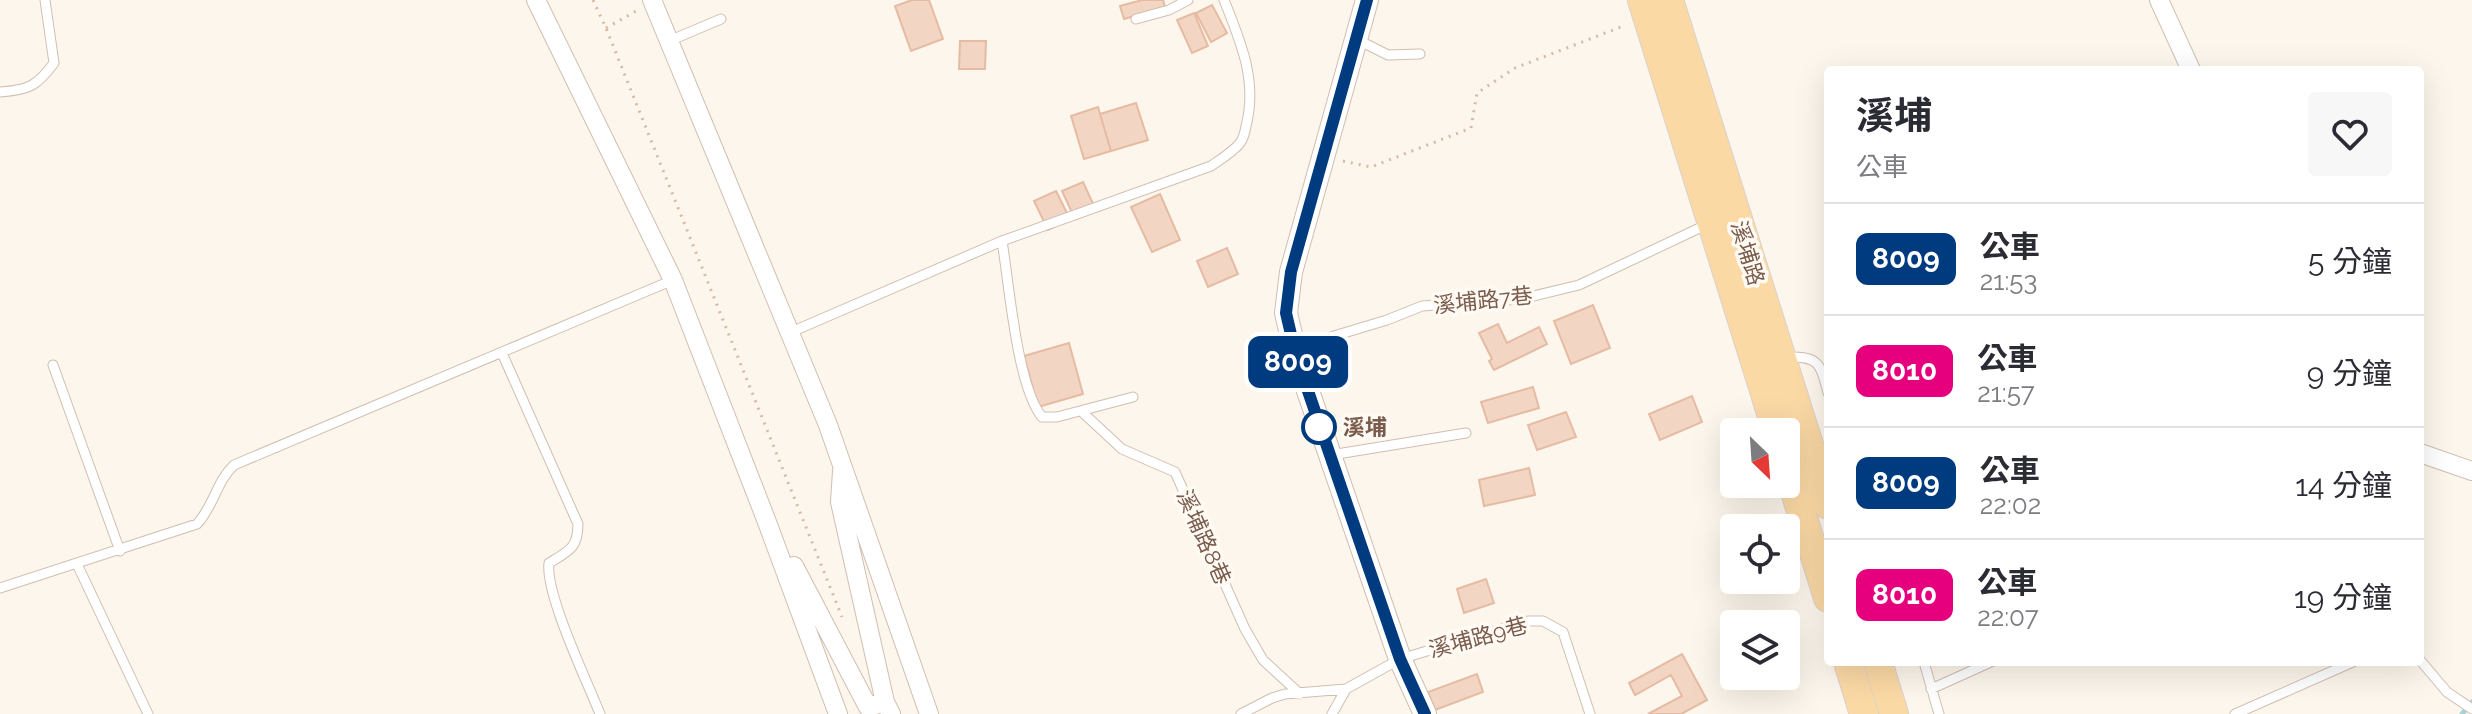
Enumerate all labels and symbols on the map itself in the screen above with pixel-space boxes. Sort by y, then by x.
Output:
street label: 溪埔路 [1726,218,1770,288]
street label: 溪埔路7巷 [1432,282,1534,318]
line badge: 8009 [1242,336,1354,388]
marker: 溪埔 [1302,410,1336,444]
place label: 溪埔 [1343,414,1387,440]
north arrow [1720,418,1800,498]
street label: 溪埔路8巷 [1172,486,1236,588]
street label: 溪埔路9巷 [1426,611,1530,663]

